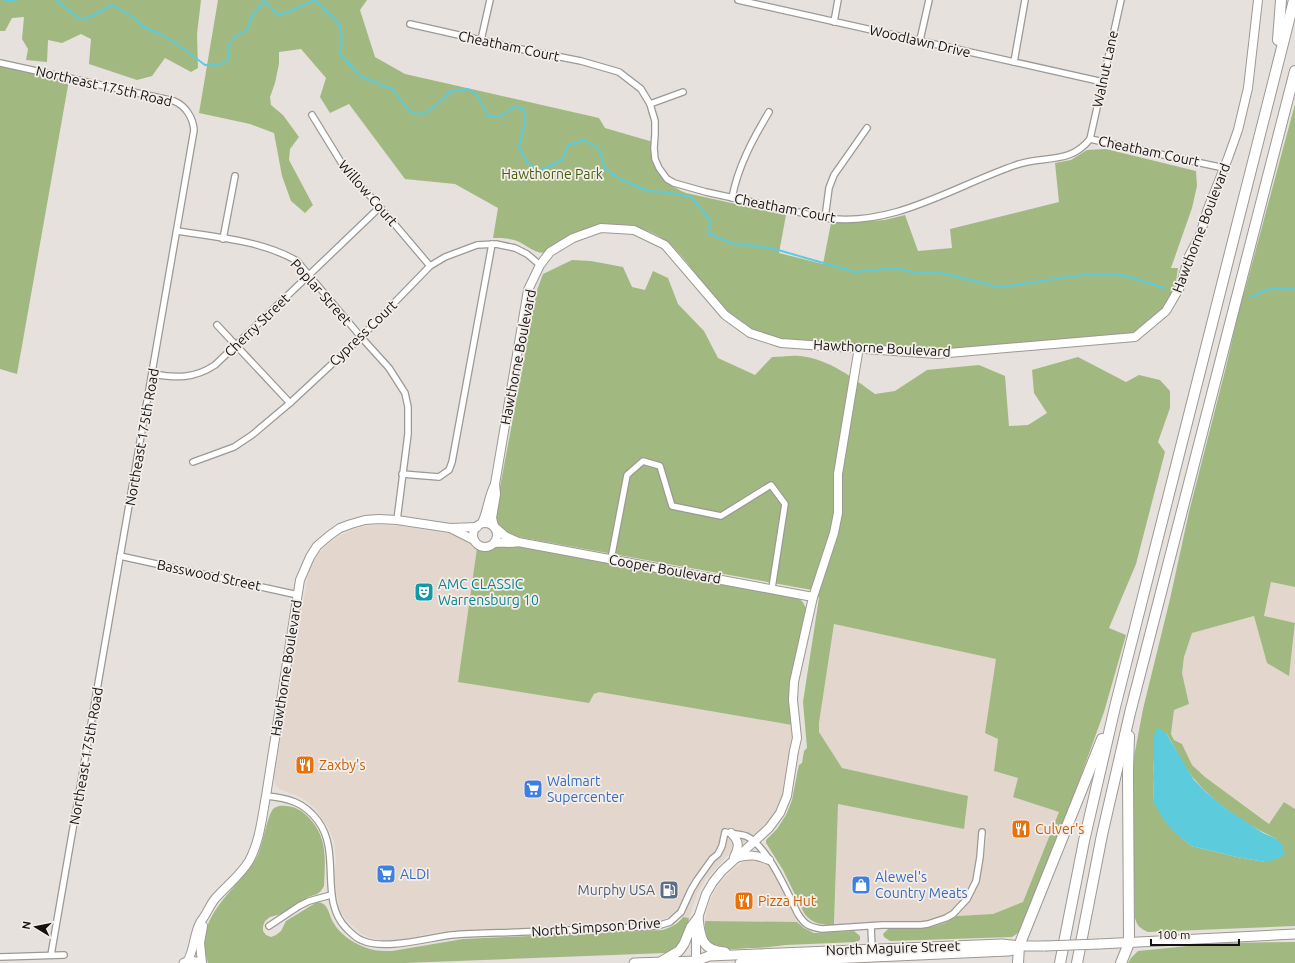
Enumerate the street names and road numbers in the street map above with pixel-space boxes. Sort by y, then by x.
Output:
street label: Woodlawn Drive [868,22,972,60]
street label: Cheatham Court [457,27,562,65]
street label: Walnut Lane [1089,29,1121,109]
street label: Northeast 175th Road [34,63,174,109]
street label: Cheatham Court [1097,132,1202,170]
street label: Willow Court [335,157,401,229]
street label: Hawthorne Boulevard [1169,161,1233,295]
street label: Cheatham Court [733,190,838,226]
street label: Poplar Street [287,256,355,329]
street label: Hawthorne Boulevard [497,288,539,426]
street label: Cherry Street [221,290,293,360]
street label: Cypress Court [326,297,400,369]
street label: Hawthorne Boulevard [813,336,951,360]
street label: Northeast 175th Road [122,367,162,507]
street label: Cooper Boulevard [608,551,722,587]
street label: Basswood Street [156,556,263,594]
street label: Hawthorne Boulevard [267,599,305,737]
street label: Northeast 175th Road [66,686,106,826]
street label: North Simpson Drive [531,914,661,940]
street label: North Maguire Street [826,938,961,958]

